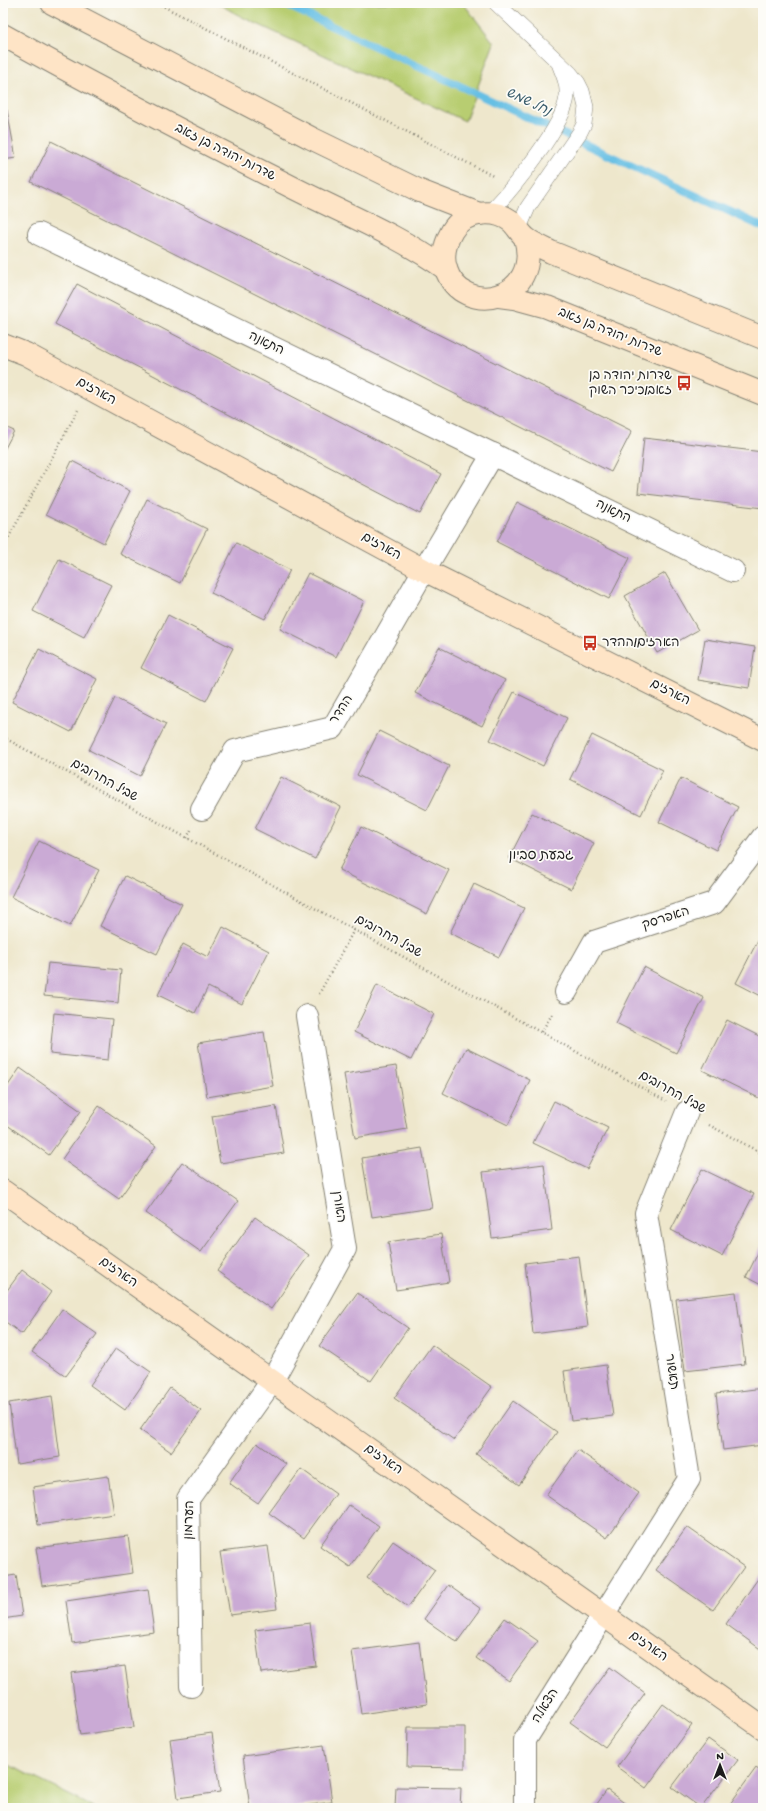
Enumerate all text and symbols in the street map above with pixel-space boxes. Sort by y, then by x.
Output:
water label: נחל שמש [503,84,555,121]
street label: שדרות יהודה בן זאב [172,121,278,185]
street label: שדרות יהודה בן זאב [556,305,664,361]
street label: התאנה [246,329,286,359]
place label: שדרות יהודה בן זאב/כיכר השוק [589,369,672,399]
bus stop icon: שדרות יהודה בן זאב/כיכר השוק [675,374,693,392]
street label: הארזים [74,375,118,409]
street label: התאנה [593,497,633,527]
street label: הארזים [359,530,403,564]
bus stop icon: הארזים/ההדר [581,634,599,652]
place label: הארזים/ההדר [602,636,680,651]
street label: הארזים [648,677,692,709]
street label: ההדר [327,693,357,727]
street label: שביל החרובים [68,756,141,806]
district label: גבעת סביון [508,848,574,865]
street label: האפרסק [640,904,692,934]
street label: שביל החרובים [352,912,425,962]
street label: שביל החרובים [636,1068,709,1118]
street label: האורן [328,1190,348,1224]
street label: הארזים [96,1255,140,1291]
street label: תאשור [661,1353,681,1391]
street label: הארזים [361,1442,405,1478]
street label: הערמון [182,1500,198,1540]
street label: הארזים [626,1629,670,1665]
street label: הצאלה [529,1685,562,1726]
north arrow [700,1745,740,1785]
text: N [716,1751,724,1763]

